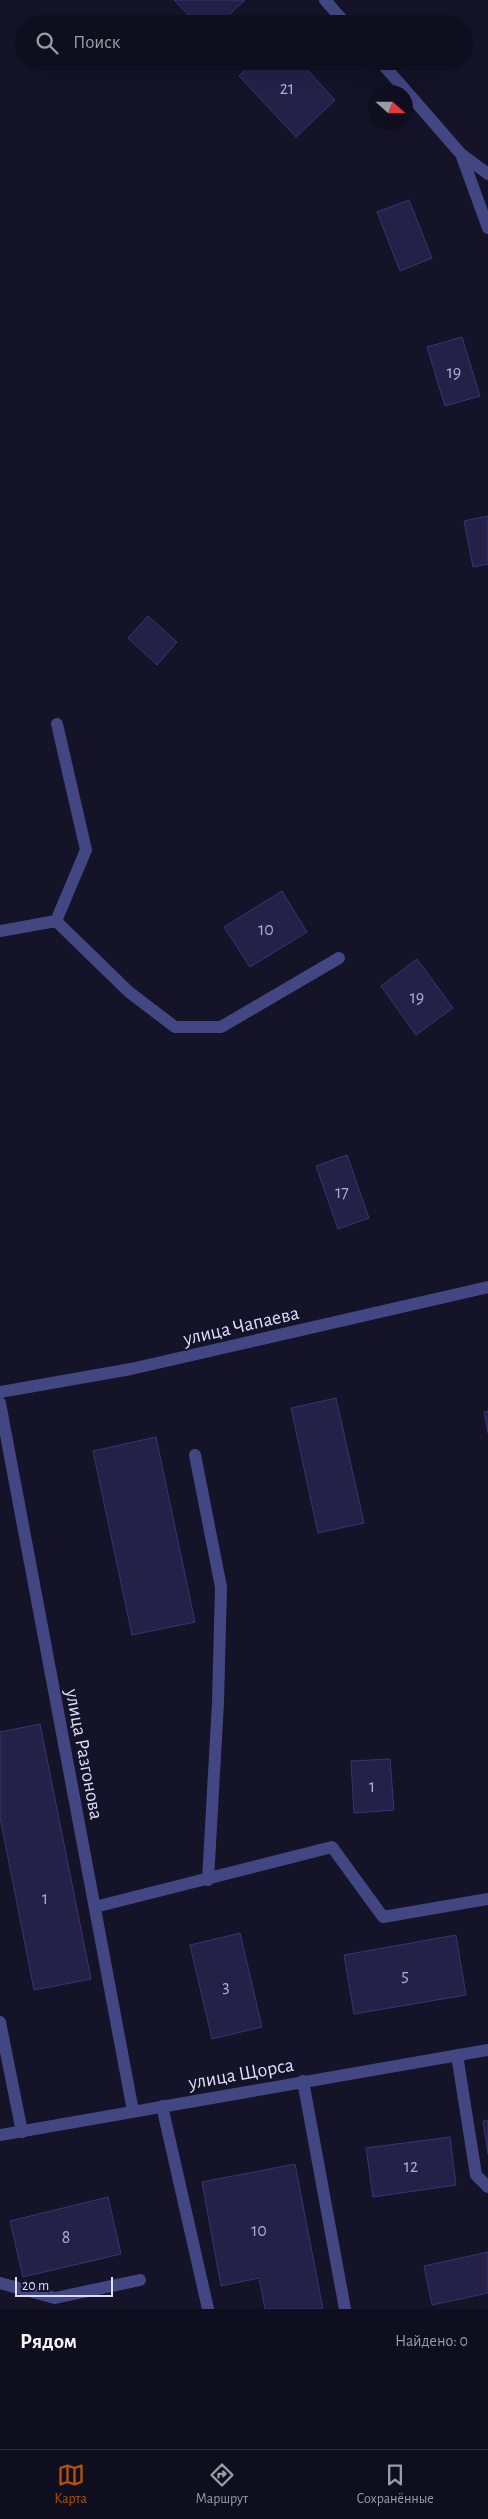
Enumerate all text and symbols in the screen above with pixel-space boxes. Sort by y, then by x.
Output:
search box [15,15,473,70]
icon: search [33,29,61,57]
text: Поиск [73,33,120,52]
house number: 21 [280,80,294,98]
north arrow [368,85,413,130]
house number: 19 [447,364,461,382]
house number: 10 [258,921,274,939]
house number: 19 [410,989,424,1007]
house number: 17 [335,1184,349,1202]
street label: улица Чапаева [180,1303,301,1349]
street label: улица Разгонова [61,1686,106,1821]
house number: 1 [369,1778,375,1796]
house number: 1 [42,1890,48,1908]
house number: 5 [401,1967,409,1985]
house number: 3 [222,1978,230,1996]
street label: улица Щорса [186,2055,295,2093]
house number: 12 [404,2158,418,2176]
house number: 10 [251,2222,267,2240]
house number: 8 [62,2229,70,2247]
scale bar [15,2274,112,2297]
text: 20 m [22,2279,49,2293]
text: Рядом [20,2331,77,2352]
text: Найдено: 0 [395,2333,468,2349]
tab: Карта [54,2461,87,2508]
tab: Маршрут [195,2461,248,2508]
tab: Сохранённые [356,2461,434,2508]

